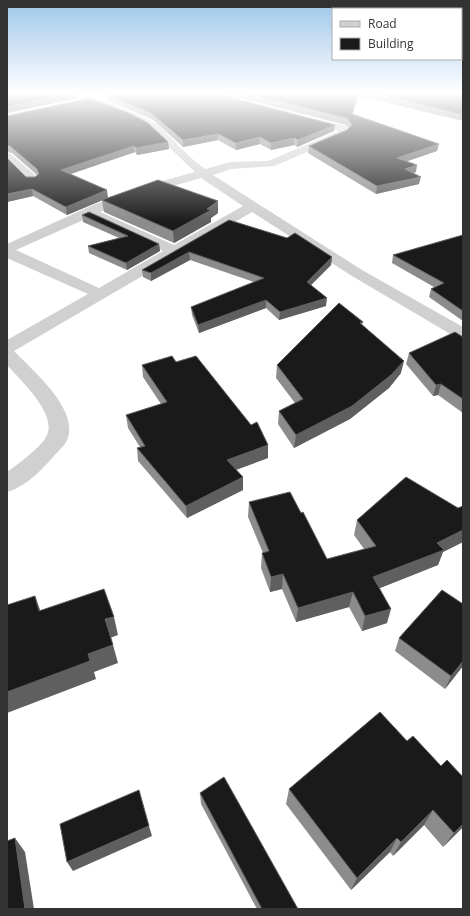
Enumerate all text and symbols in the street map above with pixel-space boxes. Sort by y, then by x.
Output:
legend [332,8,462,60]
text: Road [368,15,397,32]
text: Building [368,35,414,52]

